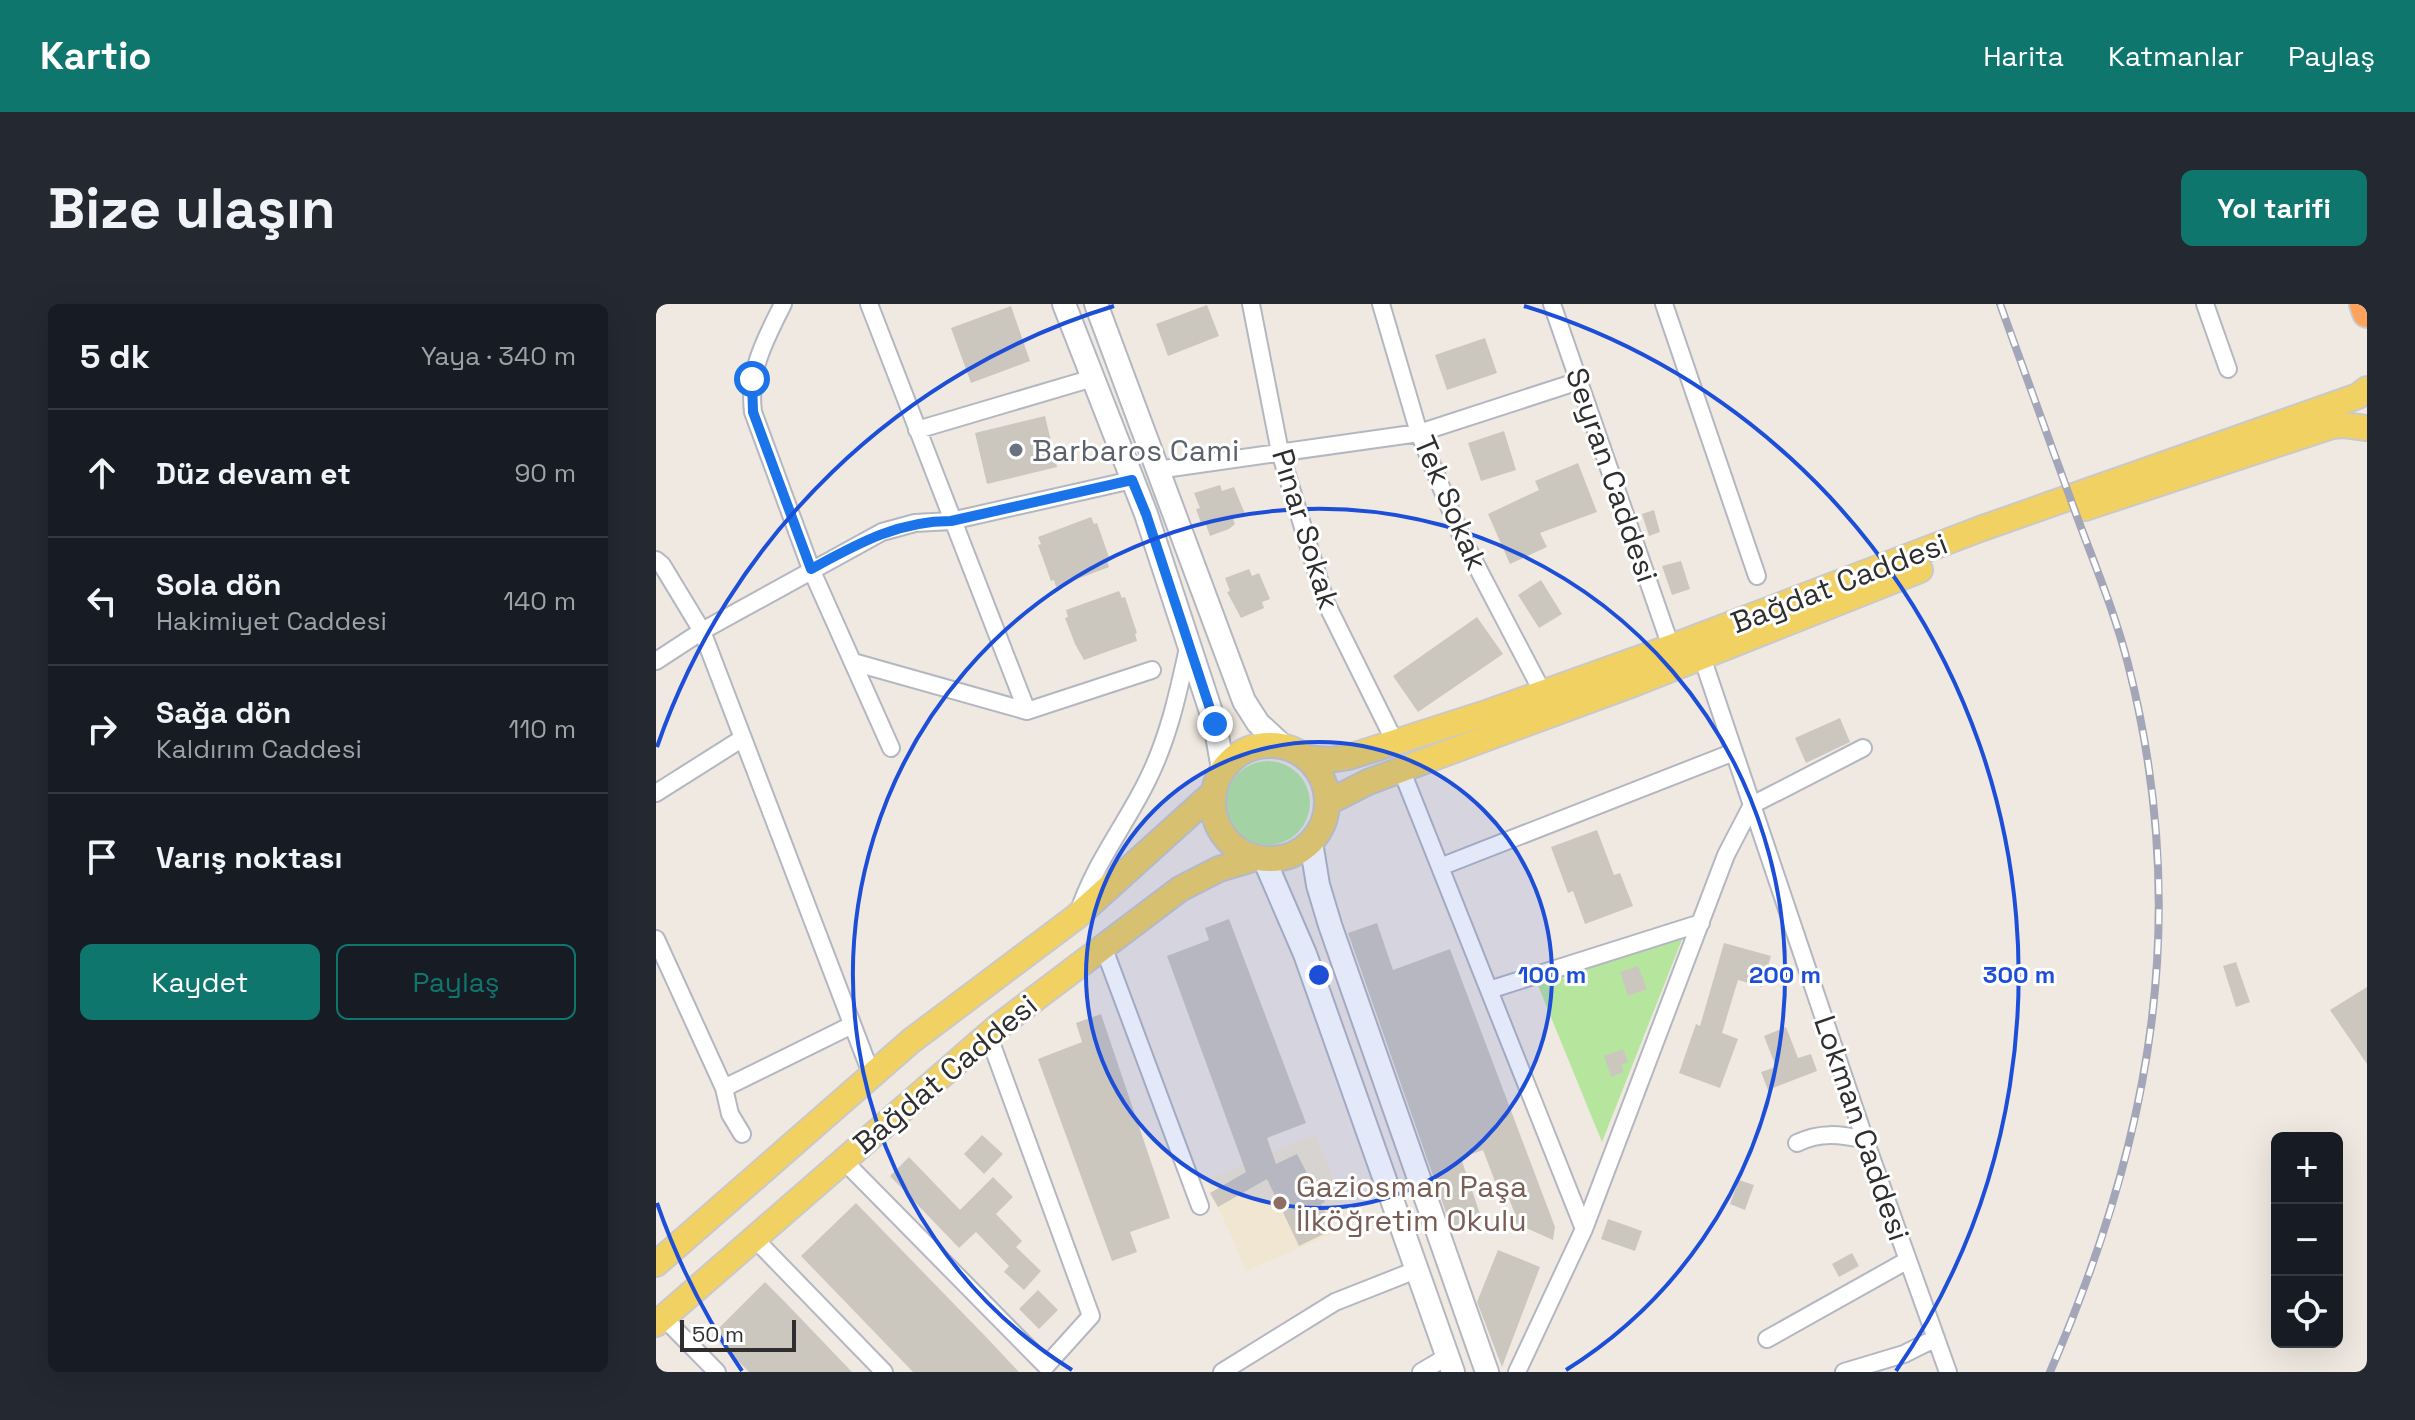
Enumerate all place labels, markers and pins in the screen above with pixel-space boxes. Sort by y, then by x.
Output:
place label: Barbaros Cami [1032,431,1239,470]
marker: Barbaros Cami [1007,441,1025,459]
centre of rings [1305,961,1333,989]
place label: Gaziosman Paşa İlköğretim Okulu [1296,1167,1527,1240]
marker: Gaziosman Paşa İlköğretim Okulu [1271,1194,1289,1212]

